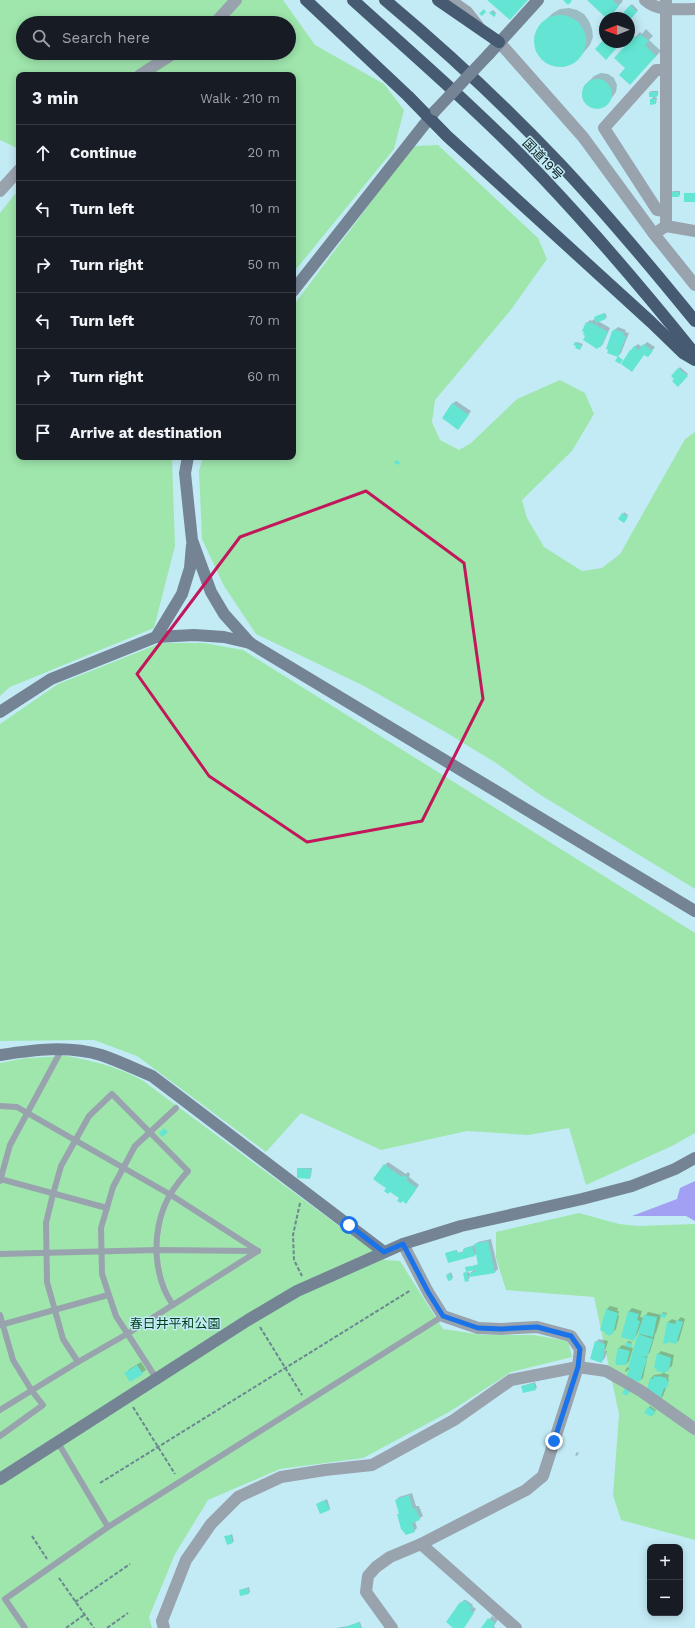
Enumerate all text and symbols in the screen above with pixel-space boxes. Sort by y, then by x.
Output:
north arrow [599,12,635,48]
search box [16,16,296,60]
icon: search [30,27,52,49]
text: Search here [62,29,150,47]
text: 3 min [32,88,78,108]
text: Walk · 210 m [200,91,280,106]
street label: 国道19号 [520,135,566,183]
icon: ahead [32,142,54,164]
text: Continue [70,144,137,162]
text: 20 m [248,145,280,160]
icon: left [32,198,54,220]
text: Turn left [70,200,134,218]
text: 10 m [250,201,280,216]
icon: right [32,254,54,276]
text: Turn right [70,256,143,274]
text: 50 m [248,257,280,272]
icon: left [32,310,54,332]
text: Turn left [70,312,134,330]
text: 70 m [248,313,280,328]
icon: right [32,366,54,388]
text: Turn right [70,368,143,386]
text: 60 m [247,369,280,384]
icon: arrive [32,422,54,444]
text: Arrive at destination [70,424,222,442]
route start [340,1216,358,1234]
park label: 春日井平和公園 [129,1316,221,1331]
route end [545,1432,563,1450]
map controls [647,1544,683,1616]
button: + [647,1544,683,1580]
button: − [647,1580,683,1616]

